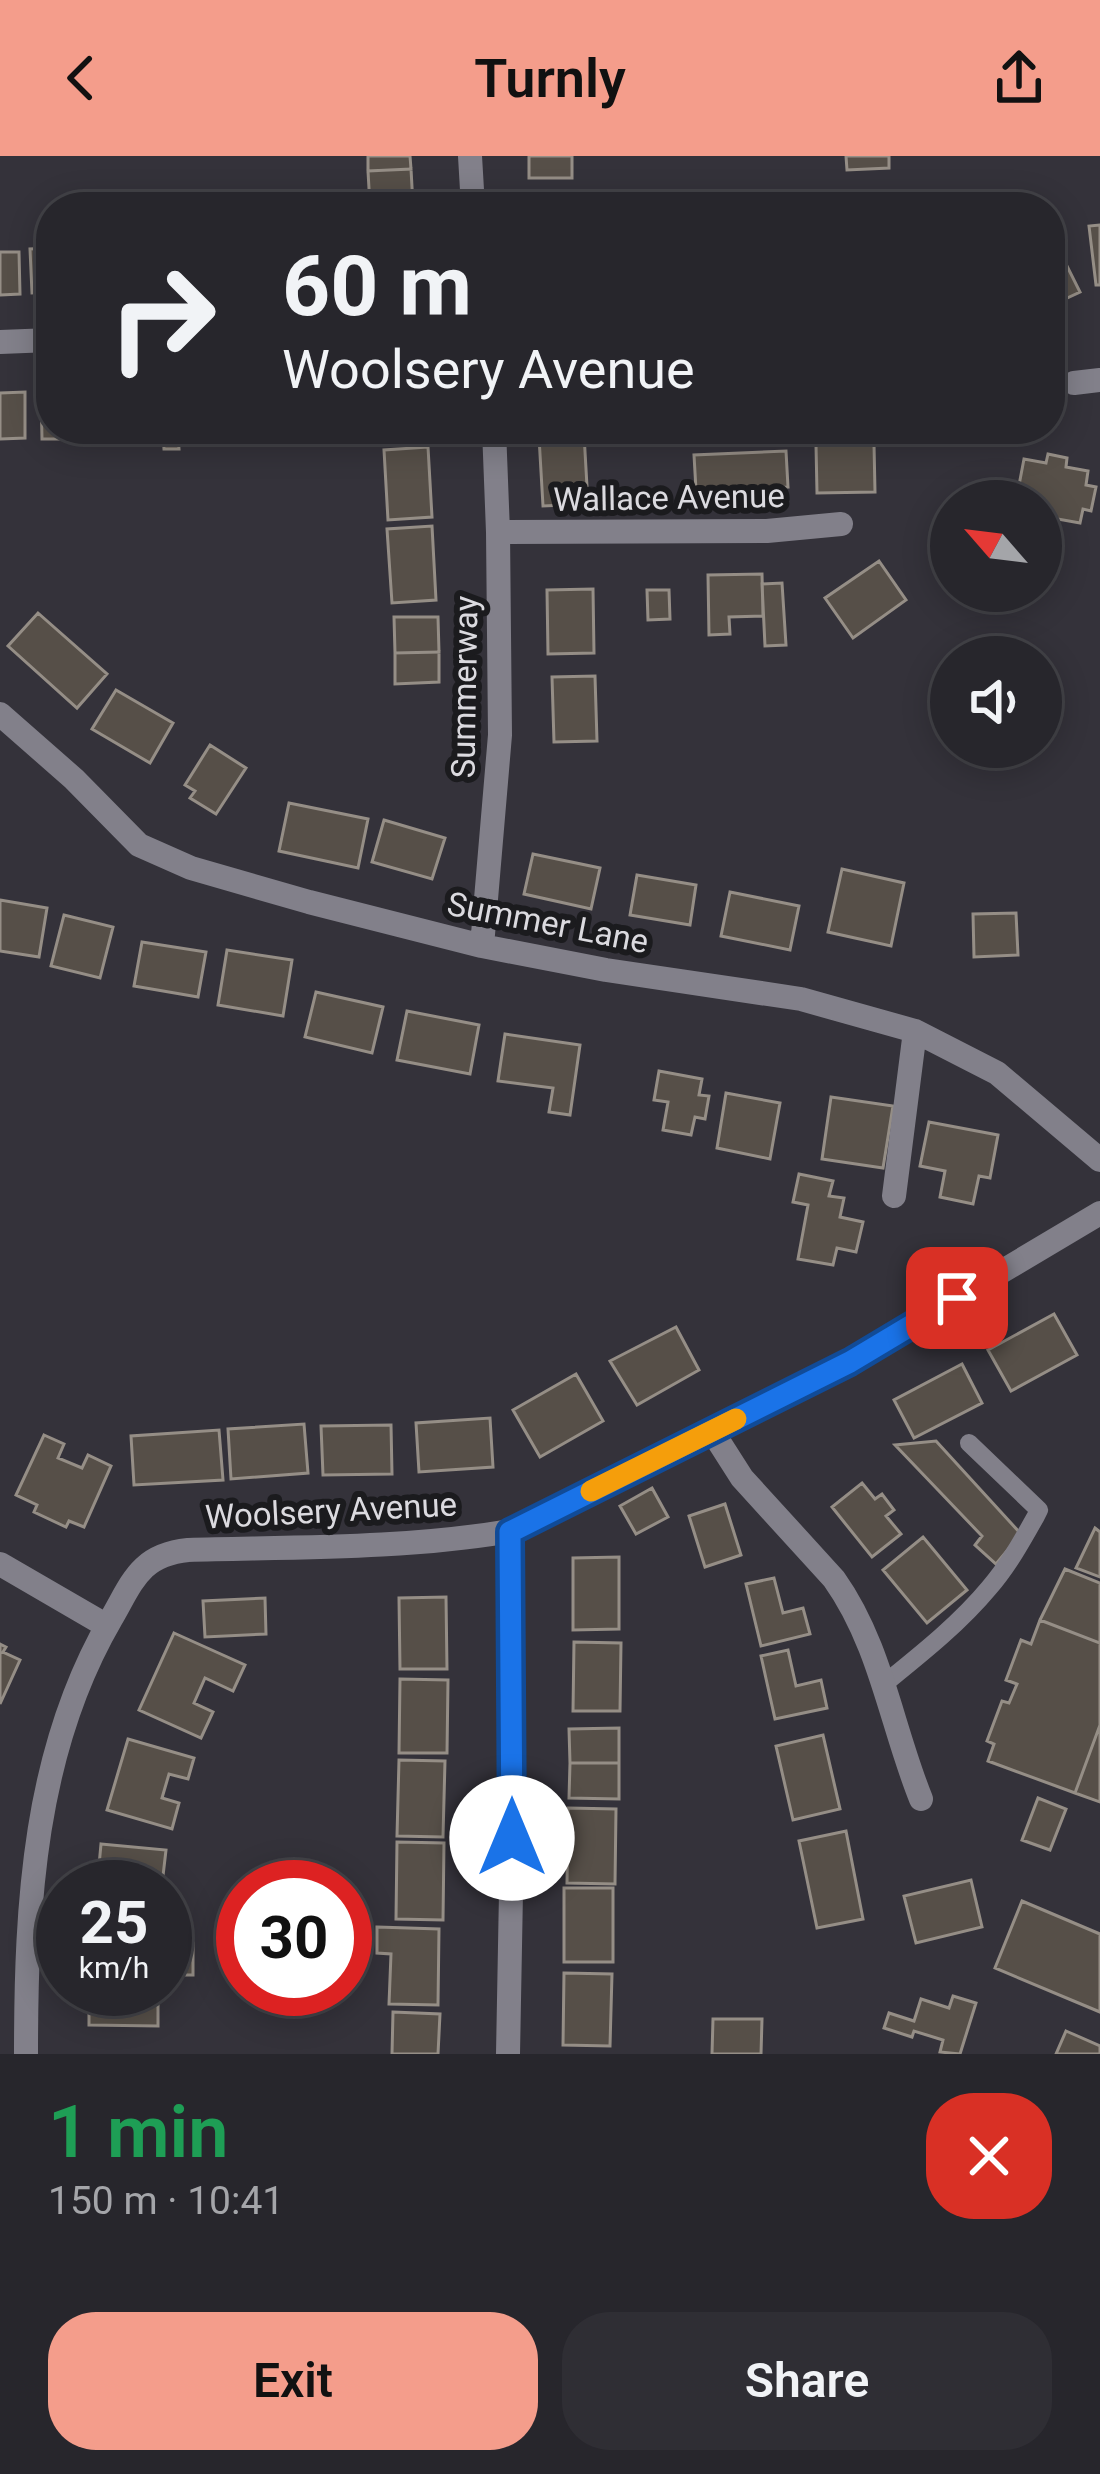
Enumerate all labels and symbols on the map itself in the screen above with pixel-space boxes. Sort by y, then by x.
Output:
street label: Wallace Avenue [553,476,785,519]
north arrow [930,480,1062,612]
street label: Summerway [443,595,486,779]
street label: Summer Lane [444,884,652,961]
pin [906,1247,1008,1349]
street label: Woolsery Avenue [204,1484,458,1537]
position arrow [449,1775,575,1901]
speed limit sign: 30 [216,1860,372,2016]

